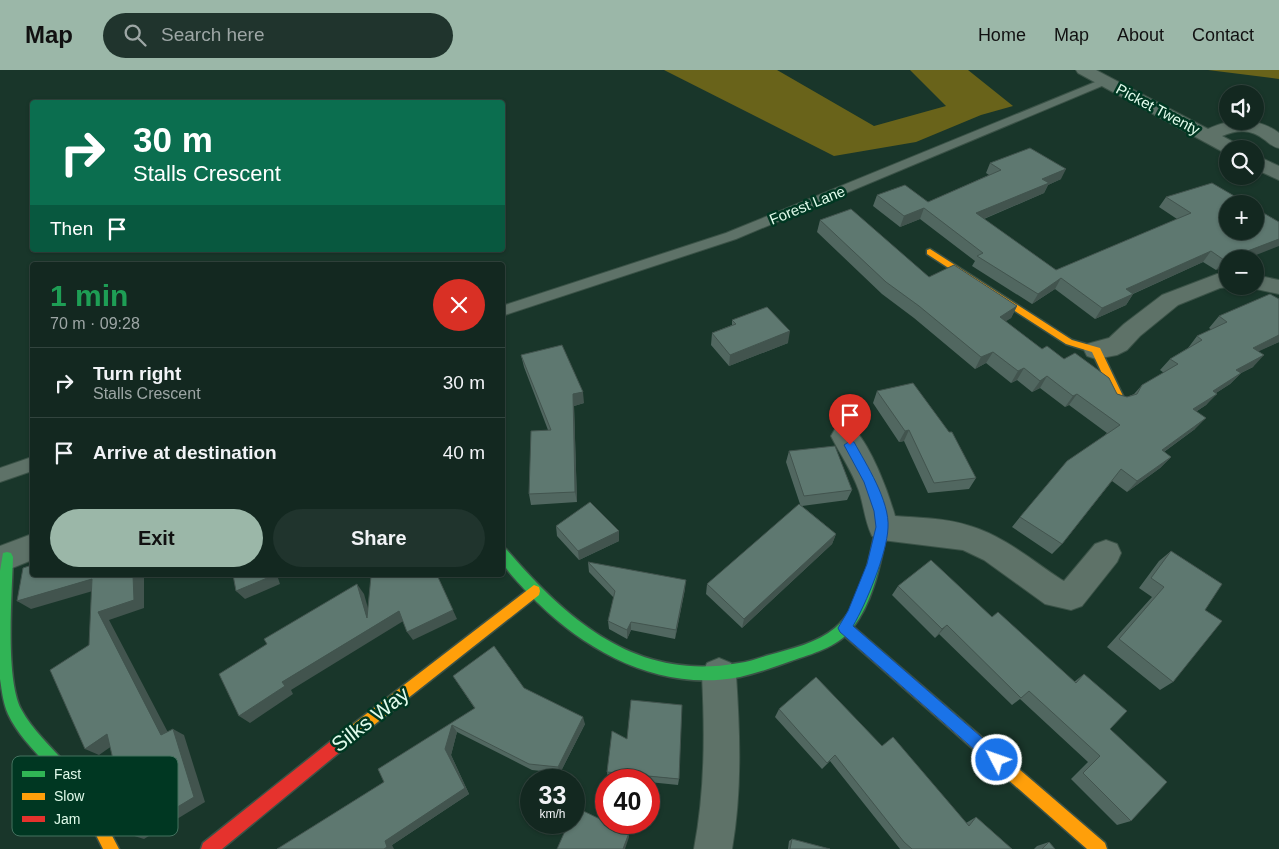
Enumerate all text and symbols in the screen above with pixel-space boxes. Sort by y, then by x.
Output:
search box [103,13,453,58]
text: Map [25,21,73,48]
icon: search [121,21,149,49]
text: Search here [161,24,265,45]
text: Home [978,25,1026,45]
text: Map [1054,25,1089,45]
text: About [1117,25,1164,45]
text: Contact [1192,25,1254,45]
street label: Picket Twenty [1113,80,1203,138]
map controls [1219,85,1264,295]
button: sound [1219,85,1264,130]
icon: right [50,120,115,185]
text: 30 m [133,120,213,159]
button: search [1219,140,1264,185]
text: Stalls Crescent [133,161,281,186]
street label: Forest Lane [767,182,847,228]
button: + [1219,195,1264,240]
icon: arrive [103,215,131,243]
text: Then [50,218,93,239]
button: − [1219,250,1264,295]
text: 1 min [50,279,128,312]
button: close [433,279,485,331]
text: 70 m · 09:28 [50,315,140,332]
text: Turn right [93,363,181,384]
icon: right [50,369,78,397]
text: 30 m [443,372,485,393]
text: Stalls Crescent [93,385,201,402]
pin [829,394,871,445]
icon: arrive [836,401,864,429]
icon: arrive [50,439,78,467]
text: Arrive at destination [93,442,277,463]
text: 40 m [443,442,485,463]
button: Exit [50,509,263,567]
button: Share [273,509,485,567]
street label: Silks Way [327,682,413,756]
position arrow [970,733,1022,785]
legend [12,756,178,836]
text: Fast [54,766,81,782]
speed limit sign: 40 [595,769,660,834]
text: 33 [539,781,566,809]
text: Slow [54,788,85,804]
text: km/h [539,807,566,821]
text: Jam [54,811,80,827]

